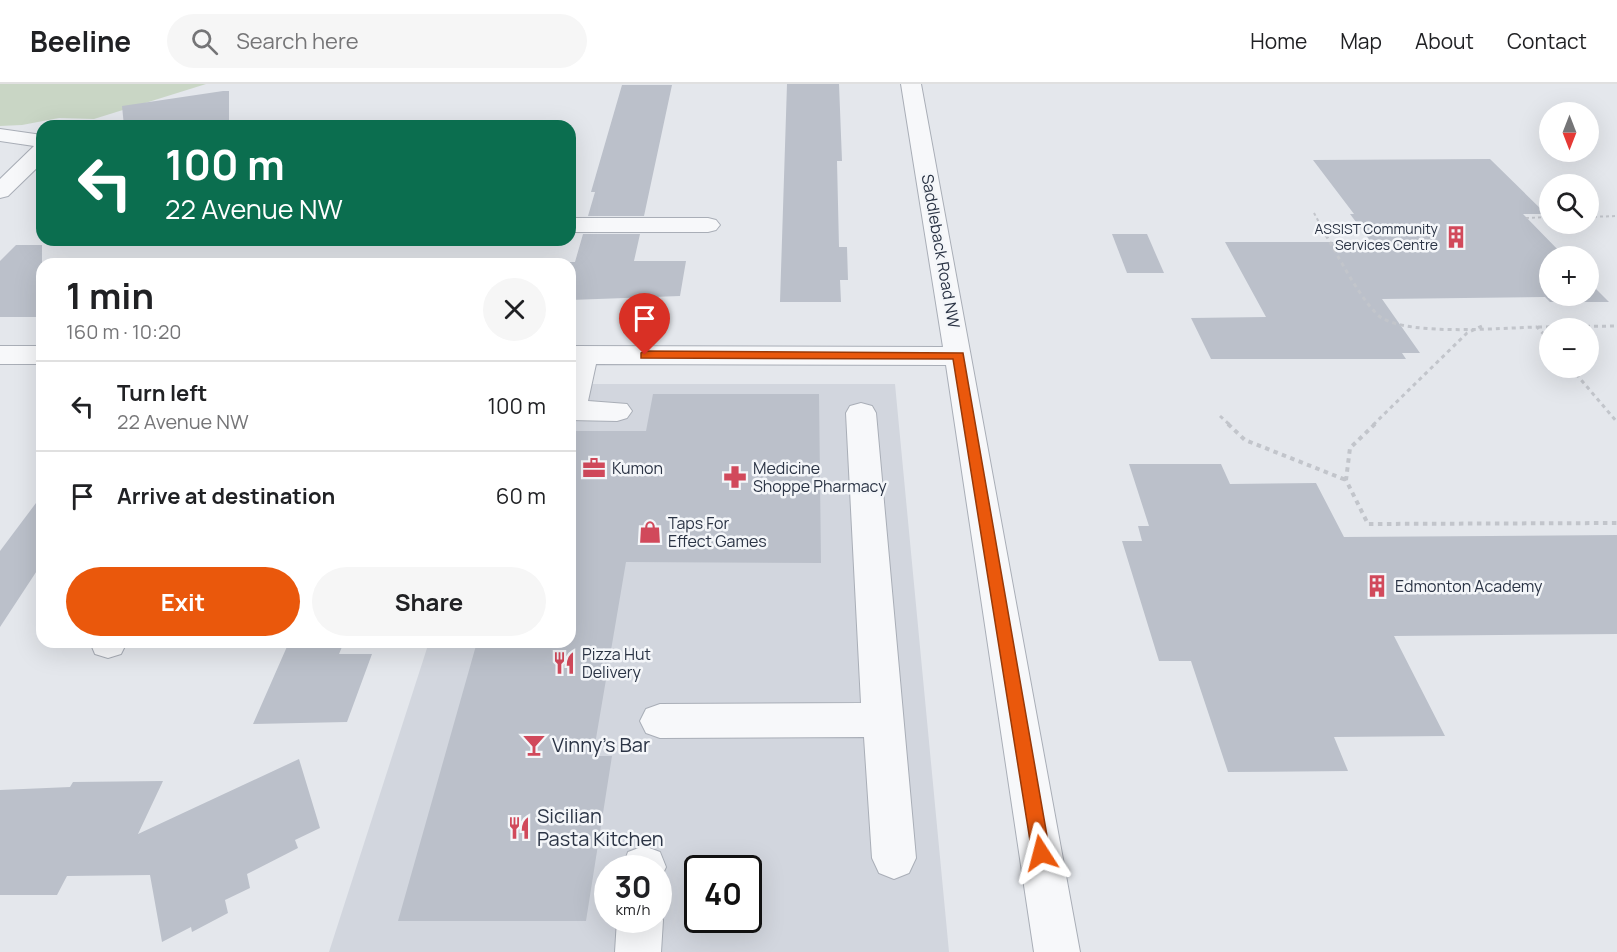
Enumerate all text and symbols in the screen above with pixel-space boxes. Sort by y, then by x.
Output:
search box [167,14,587,68]
text: Beeline [30,22,131,60]
icon: search [188,25,221,58]
text: Search here [236,26,359,56]
text: Home [1250,27,1307,55]
text: Map [1340,27,1382,55]
text: About [1415,27,1474,55]
text: Contact [1507,27,1587,55]
north arrow [1539,102,1599,162]
map controls [1539,102,1599,378]
text: 100 m [165,135,285,193]
icon: left [66,144,144,222]
street label: Saddleback Road NW [917,172,965,330]
button: search [1539,174,1599,234]
text: 22 Avenue NW [165,190,343,227]
place label: ASSIST Community Services Centre [1315,219,1439,254]
building icon: ASSIST Community Services Centre [1443,224,1469,250]
button: + [1539,246,1599,306]
text: 1 min [66,271,154,320]
button: close [483,278,546,341]
pin [619,293,670,355]
icon: arrive [628,302,661,335]
text: 160 m · 10:20 [66,318,181,345]
button: − [1539,318,1599,378]
text: Turn left [117,378,207,408]
icon: left [66,390,99,423]
text: 100 m [488,391,546,421]
text: 22 Avenue NW [117,408,249,435]
office icon: Kumon [581,455,607,481]
place label: Kumon [612,457,663,479]
place label: Medicine Shoppe Pharmacy [753,457,887,497]
pharmacy icon: Medicine Shoppe Pharmacy [722,464,748,490]
icon: arrive [66,480,99,513]
text: Arrive at destination [117,481,335,511]
text: 60 m [496,481,546,511]
place label: Taps For Effect Games [668,512,767,552]
shop icon: Taps For Effect Games [637,519,663,545]
button: Exit [66,567,300,636]
button: Share [312,567,546,636]
building icon: Edmonton Academy [1364,573,1390,599]
place label: Edmonton Academy [1395,575,1543,597]
place label: Pizza Hut Delivery [582,643,651,683]
restaurant icon: Pizza Hut Delivery [551,650,577,676]
place label: Vinny's Bar [552,731,650,758]
bar icon: Vinny's Bar [521,732,547,758]
place label: Sicilian Pasta Kitchen [537,802,664,852]
restaurant icon: Sicilian Pasta Kitchen [506,815,532,841]
position arrow [1009,821,1073,885]
speed limit sign: 40 [684,855,762,933]
text: 30 [614,866,652,907]
text: km/h [616,899,650,920]

